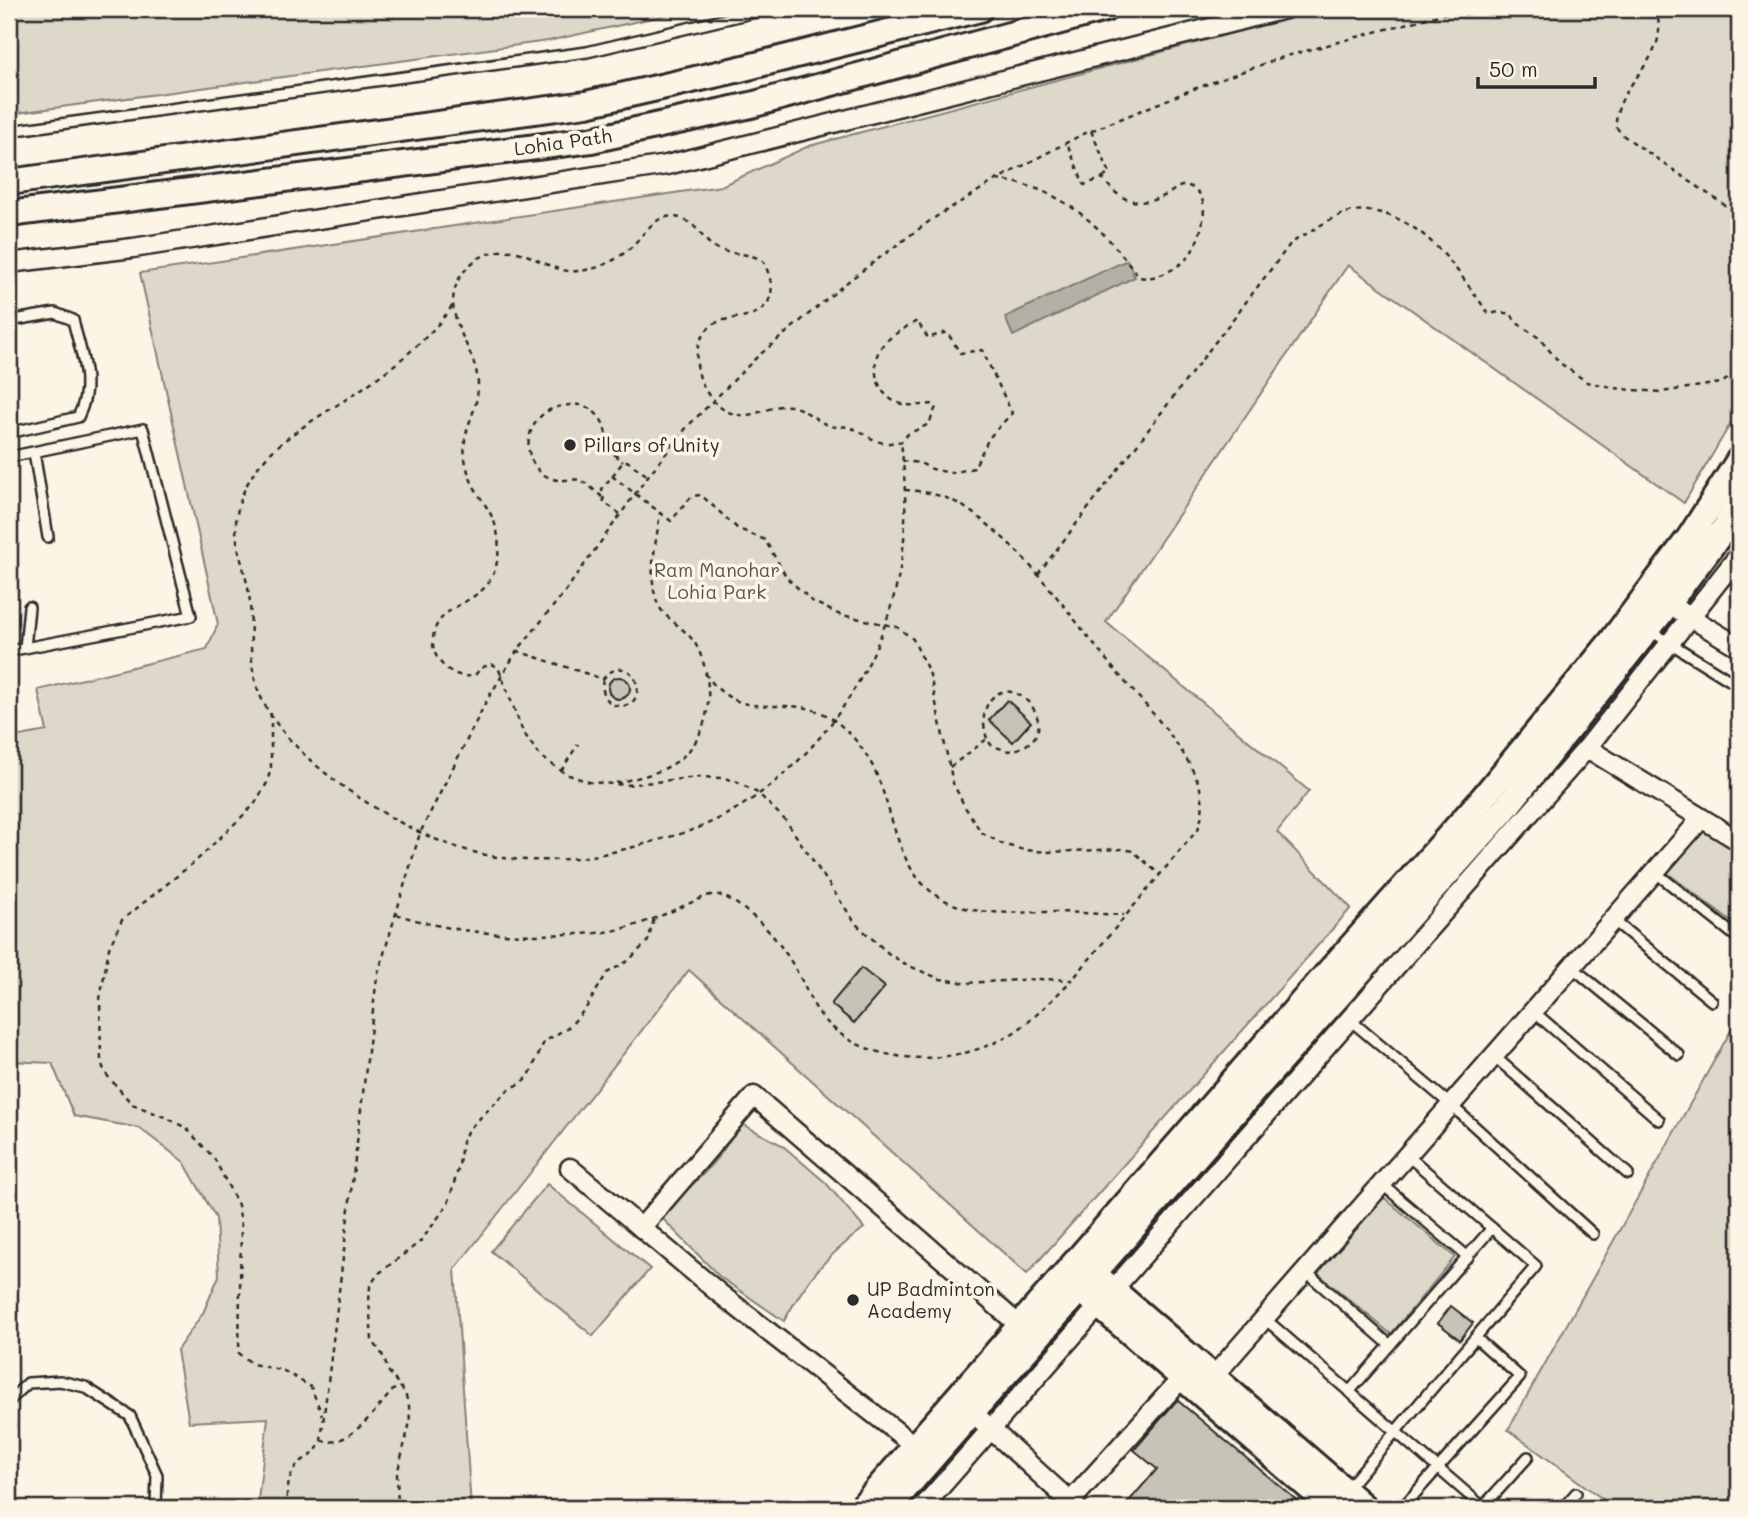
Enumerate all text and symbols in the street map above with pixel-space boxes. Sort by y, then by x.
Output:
scale bar [1478,46,1596,90]
text: 50 m [1489,55,1538,82]
street label: Lohia Path [513,122,613,161]
place label: Pillars of Unity [584,432,720,457]
marker: Pillars of Unity [562,437,578,453]
park label: Ram Manohar Lohia Park [654,557,780,604]
place label: UP Badminton Academy [867,1276,995,1323]
marker: UP Badminton Academy [845,1292,861,1308]

